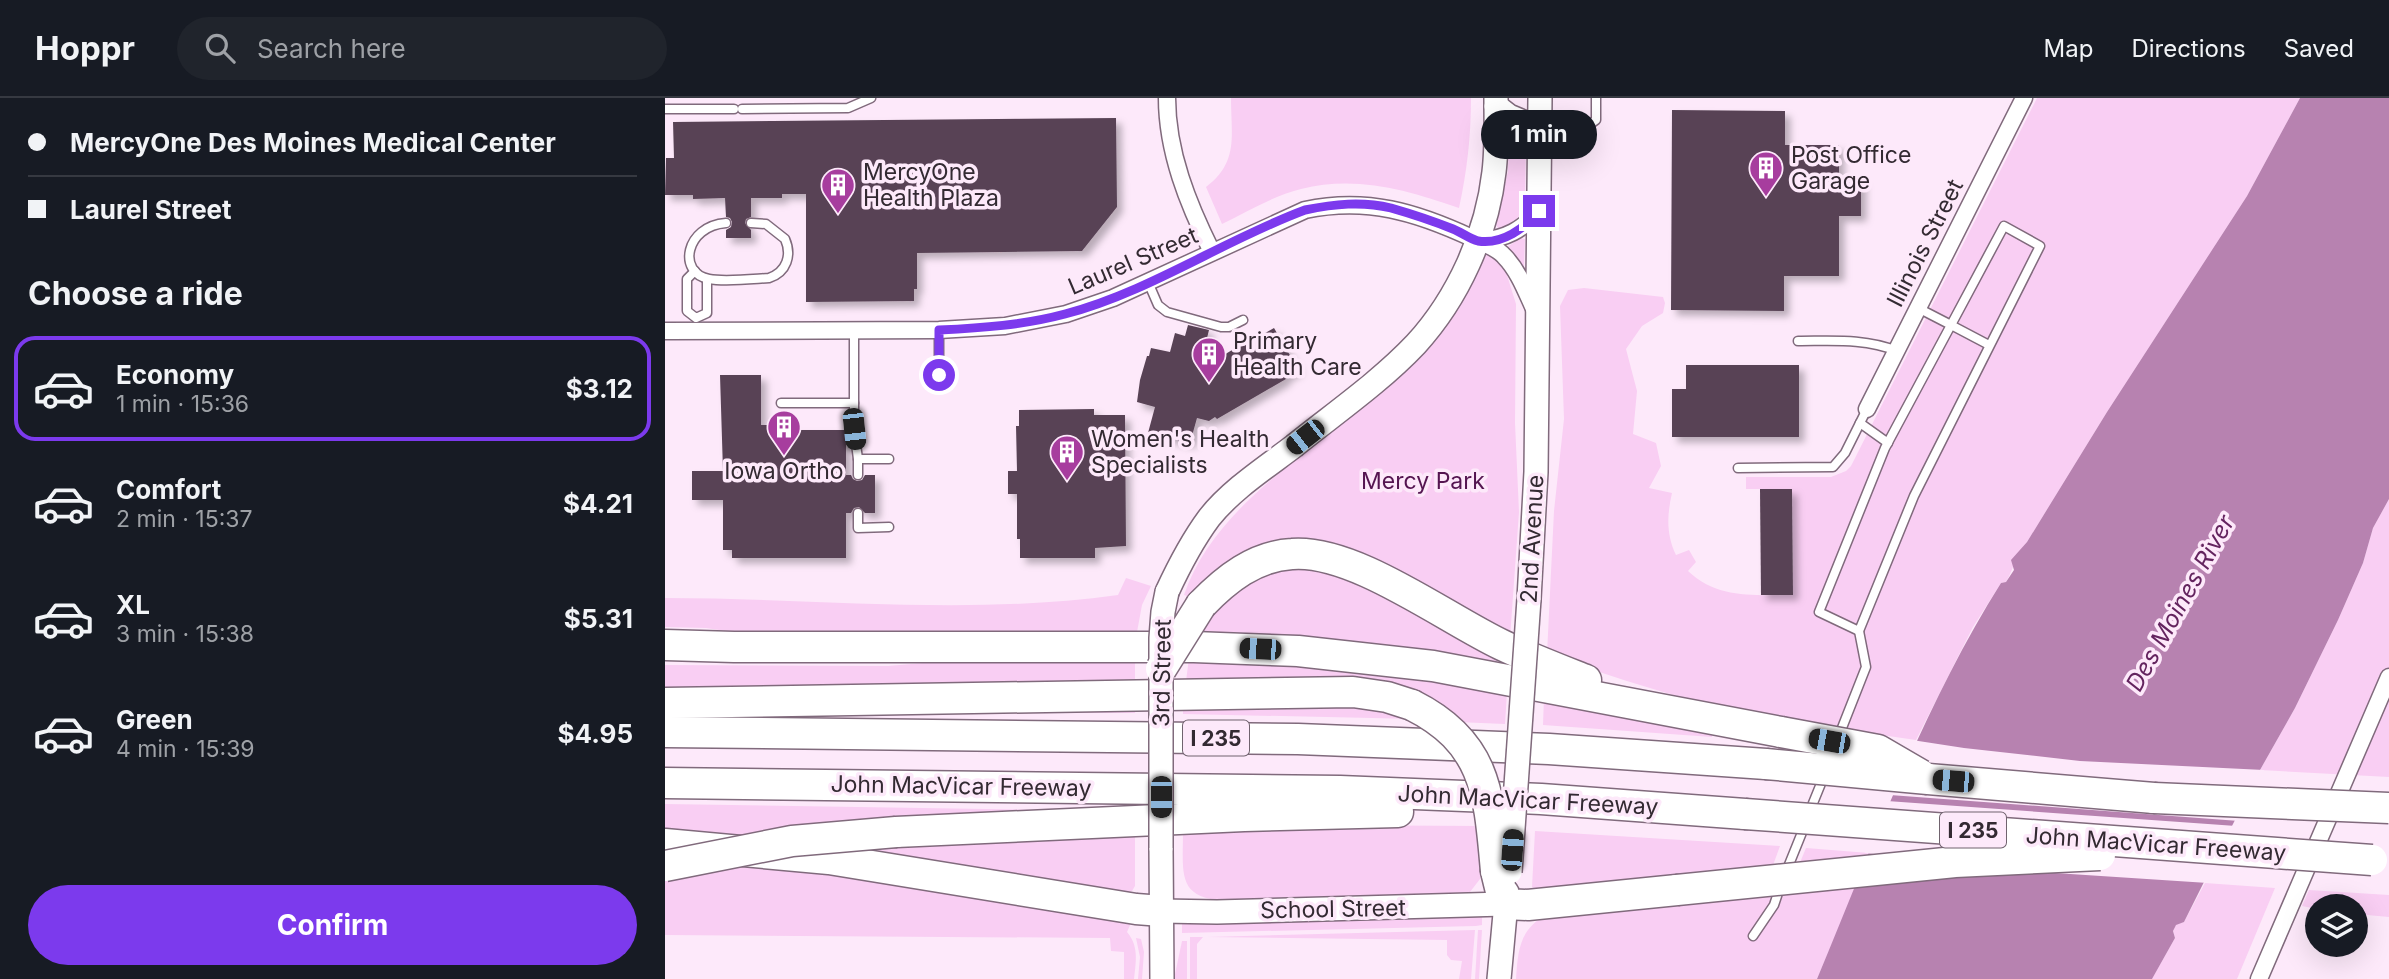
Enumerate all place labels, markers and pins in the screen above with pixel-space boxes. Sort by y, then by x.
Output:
place label: Post Office Garage [1791,141,1911,195]
building icon: Post Office Garage [1747,149,1785,198]
place label: MercyOne Health Plaza [863,158,999,212]
building icon: MercyOne Health Plaza [819,166,857,215]
place label: Primary Health Care [1233,327,1362,381]
building icon: Primary Health Care [1190,335,1228,384]
building icon: Iowa Ortho [765,408,803,457]
place label: Women's Health Specialists [1091,425,1270,479]
building icon: Women's Health Specialists [1048,433,1086,482]
place label: Iowa Ortho [724,457,844,485]

